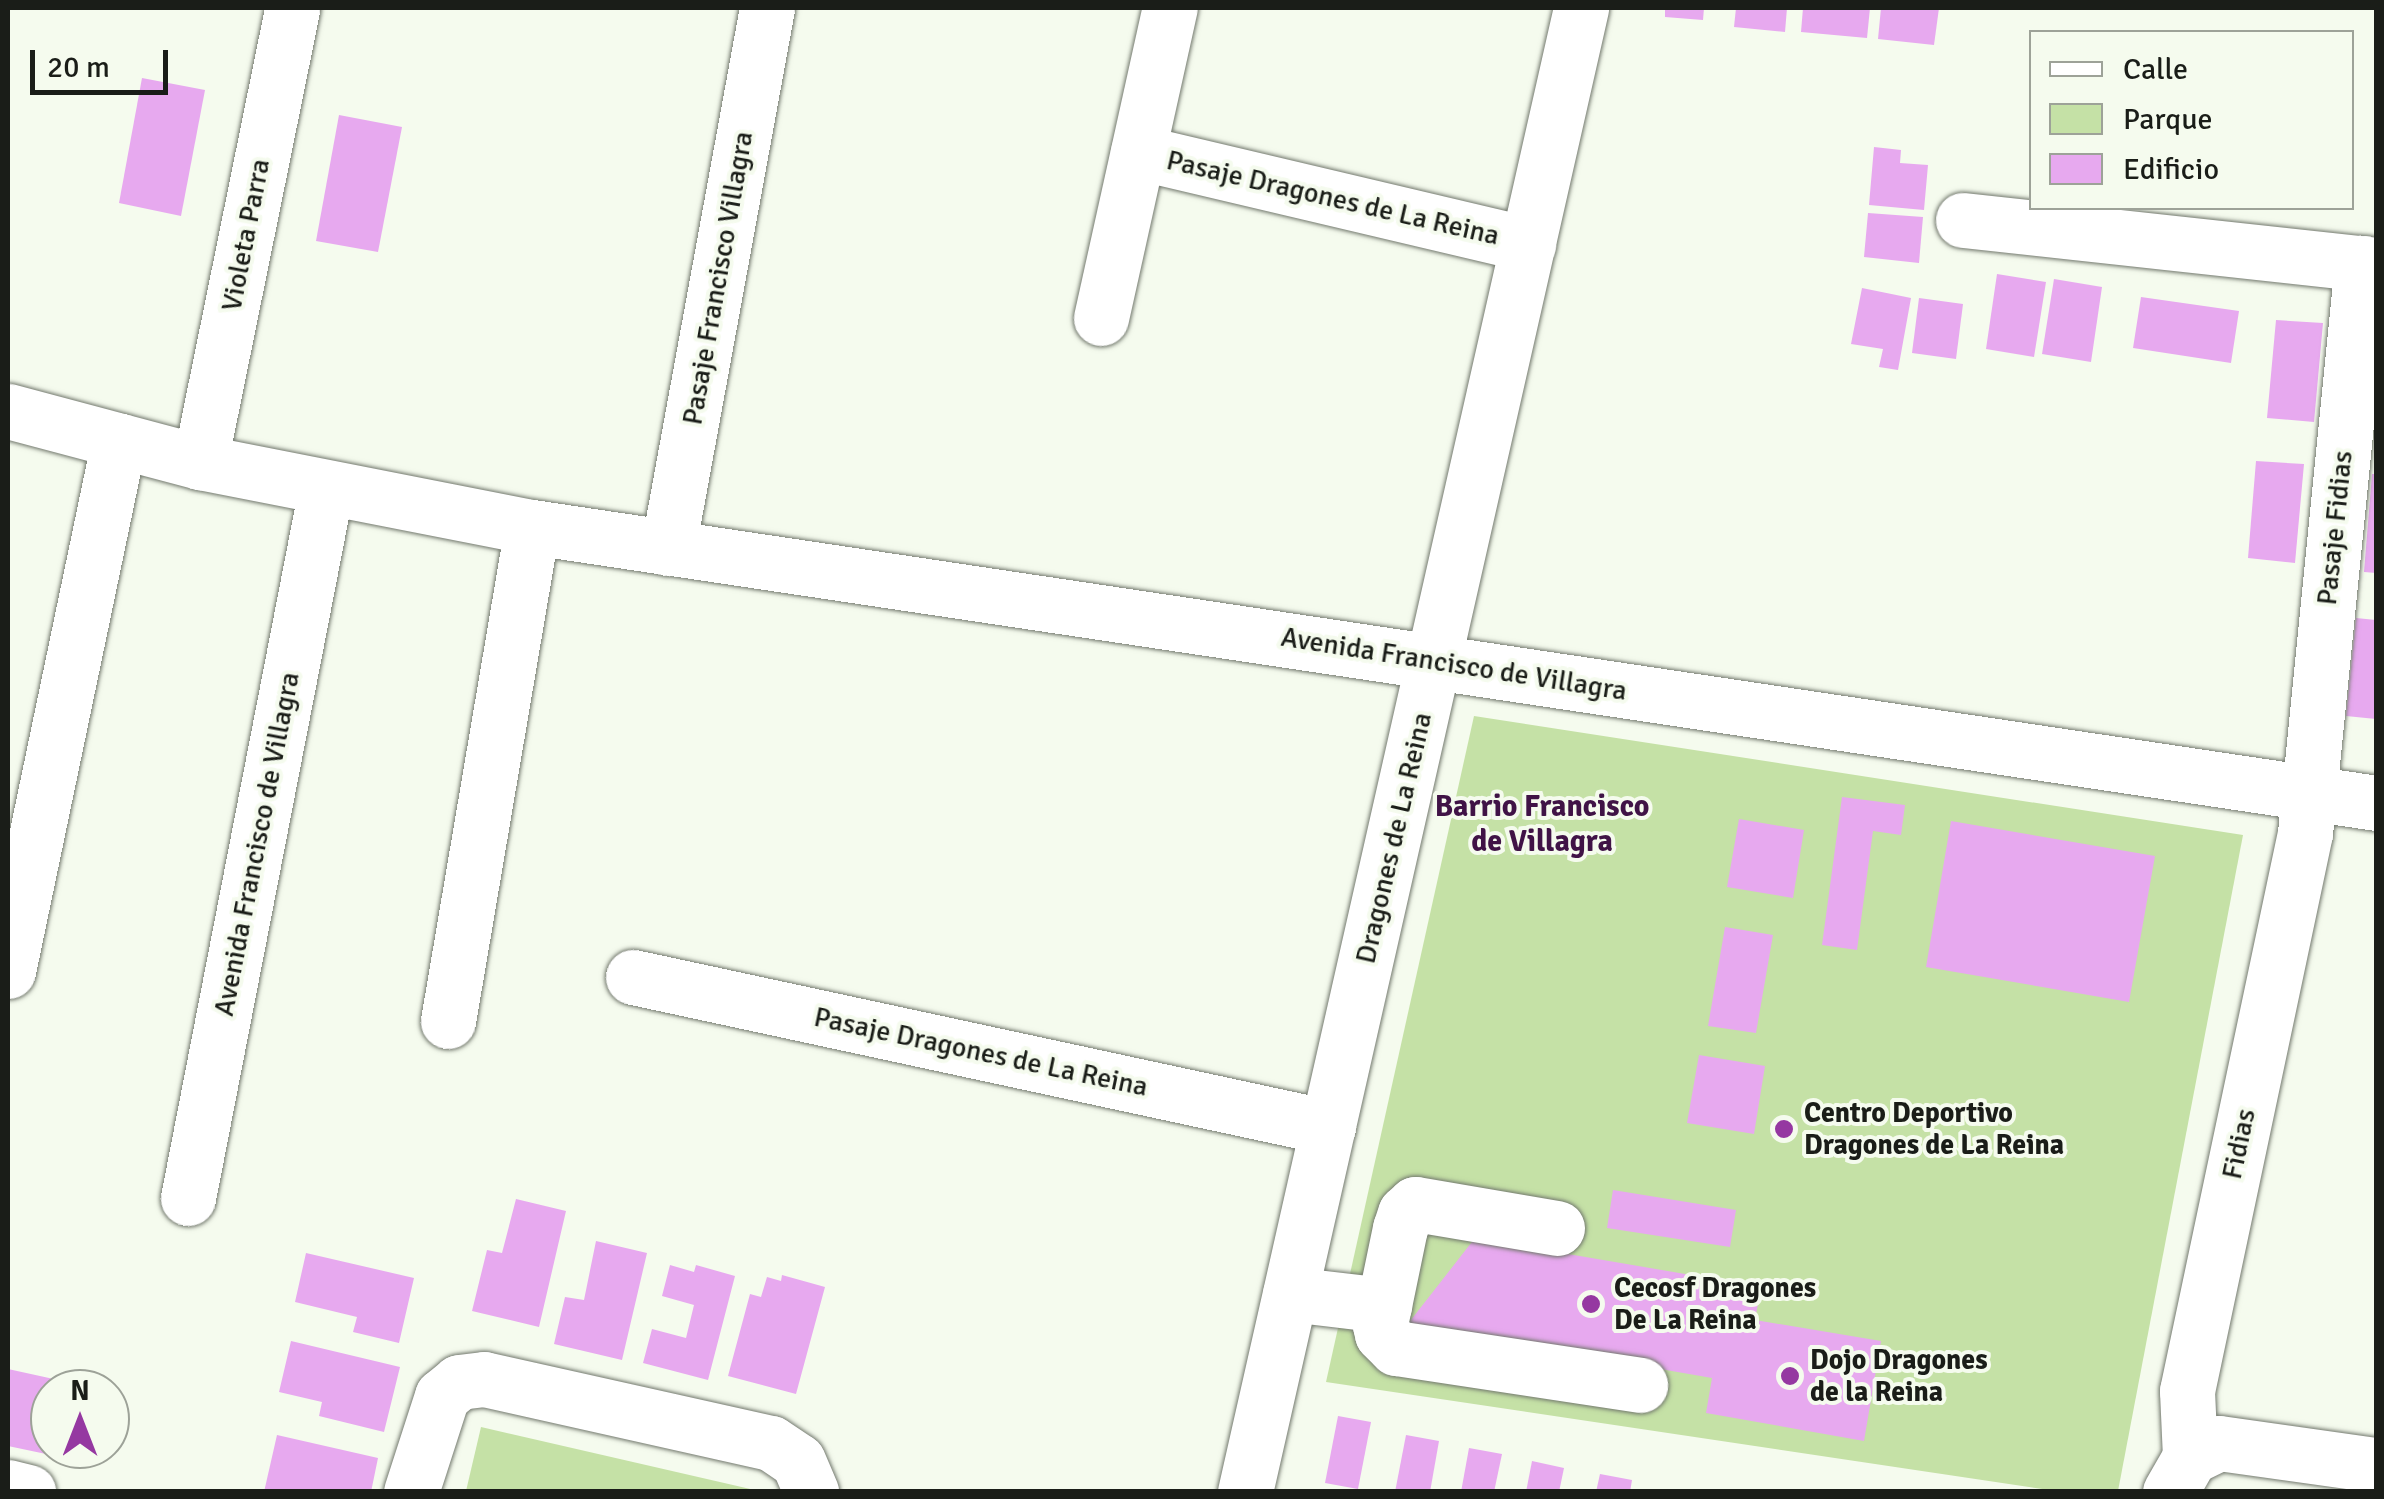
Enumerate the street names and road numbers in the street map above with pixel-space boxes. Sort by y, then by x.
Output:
street label: Pasaje Francisco Villagra [676,129,760,427]
street label: Pasaje Dragones de La Reina [1163,143,1503,253]
street label: Violeta Parra [215,156,277,314]
street label: Pasaje Fidias [2310,449,2360,607]
street label: Avenida Francisco de Villagra [1279,620,1629,708]
street label: Avenida Francisco de Villagra [207,669,307,1019]
street label: Dragones de La Reina [1349,709,1439,967]
street label: Pasaje Dragones de La Reina [811,1000,1151,1104]
street label: Fidias [2215,1106,2263,1182]

